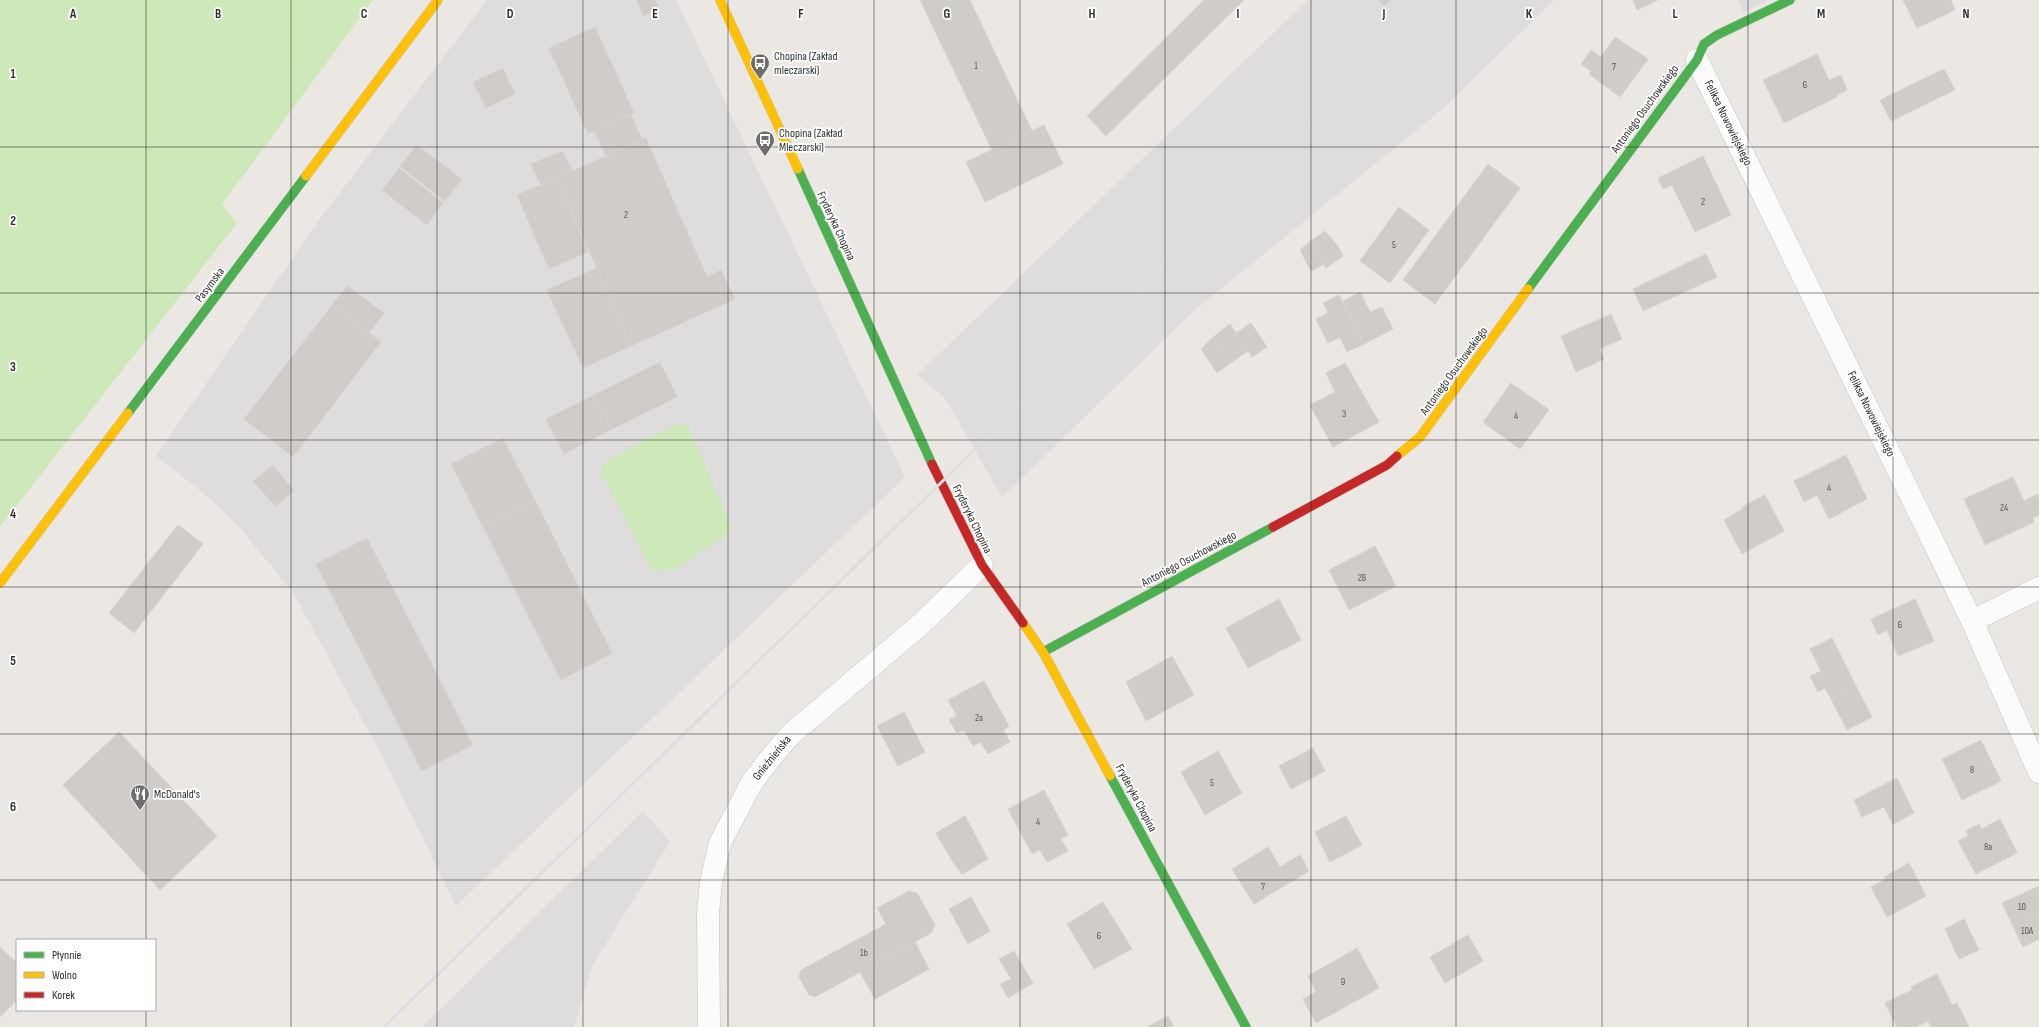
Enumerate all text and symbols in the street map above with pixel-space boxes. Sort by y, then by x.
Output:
text: A [69,6,77,22]
text: B [215,6,221,22]
text: C [361,6,368,22]
text: D [507,6,514,22]
text: E [652,6,658,22]
text: F [798,6,804,22]
text: G [944,6,951,22]
text: H [1089,6,1096,22]
text: I [1237,6,1240,22]
text: J [1382,6,1386,22]
text: K [1526,6,1533,22]
text: L [1672,6,1678,22]
text: M [1817,6,1825,22]
text: N [1963,6,1970,22]
place label: Chopina (Zakład mleczarski) [774,49,837,78]
bus stop icon: Chopina (Zakład mleczarski) [749,52,771,80]
house number: 1 [974,60,978,72]
house number: 7 [1612,61,1616,73]
street label: Antoniego Osuchowskiego [1607,62,1682,157]
text: 1 [10,66,16,82]
street label: Feliksa Nowowiejskiego [1701,78,1755,168]
house number: 6 [1803,79,1807,91]
place label: Chopina (Zakład Mleczarski) [779,126,842,155]
bus stop icon: Chopina (Zakład Mleczarski) [754,129,776,157]
street label: Fryderyka Chopina [813,189,859,263]
house number: 2 [1701,196,1705,208]
house number: 2 [624,209,628,221]
text: 2 [10,213,16,229]
house number: 5 [1392,239,1396,251]
street label: Pasymska [192,264,228,305]
street label: Antoniego Osuchowskiego [1416,324,1491,419]
text: 3 [10,359,16,375]
street label: Feliksa Nowowiejskiego [1844,369,1898,459]
house number: 3 [1342,408,1346,420]
house number: 4 [1514,410,1518,422]
street label: Fryderyka Chopina [949,482,995,556]
house number: 4 [1827,482,1831,494]
house number: 24 [2000,502,2008,514]
text: 4 [10,506,16,522]
street label: Antoniego Osuchowskiego [1138,528,1239,591]
house number: 2B [1358,572,1367,584]
house number: 6 [1898,619,1902,631]
text: 5 [10,653,16,669]
house number: 2a [975,712,983,724]
street label: Gnieźnieńska [749,732,795,783]
street label: Fryderyka Chopina [1112,762,1160,835]
house number: 8 [1970,764,1974,776]
house number: 5 [1210,777,1214,789]
restaurant icon: McDonald's [129,783,151,811]
place label: McDonald's [154,787,200,802]
text: 6 [10,799,16,815]
house number: 4 [1036,816,1040,828]
house number: 8a [1984,841,1992,853]
house number: 7 [1261,881,1265,893]
house number: 10 [2018,901,2026,913]
house number: 10A [2021,925,2034,937]
house number: 6 [1097,930,1101,942]
legend [16,939,156,1011]
house number: 1b [860,947,868,959]
text: Płynnie [52,948,82,963]
text: Wolno [52,968,77,983]
house number: 9 [1341,976,1345,988]
text: Korek [52,988,75,1003]

